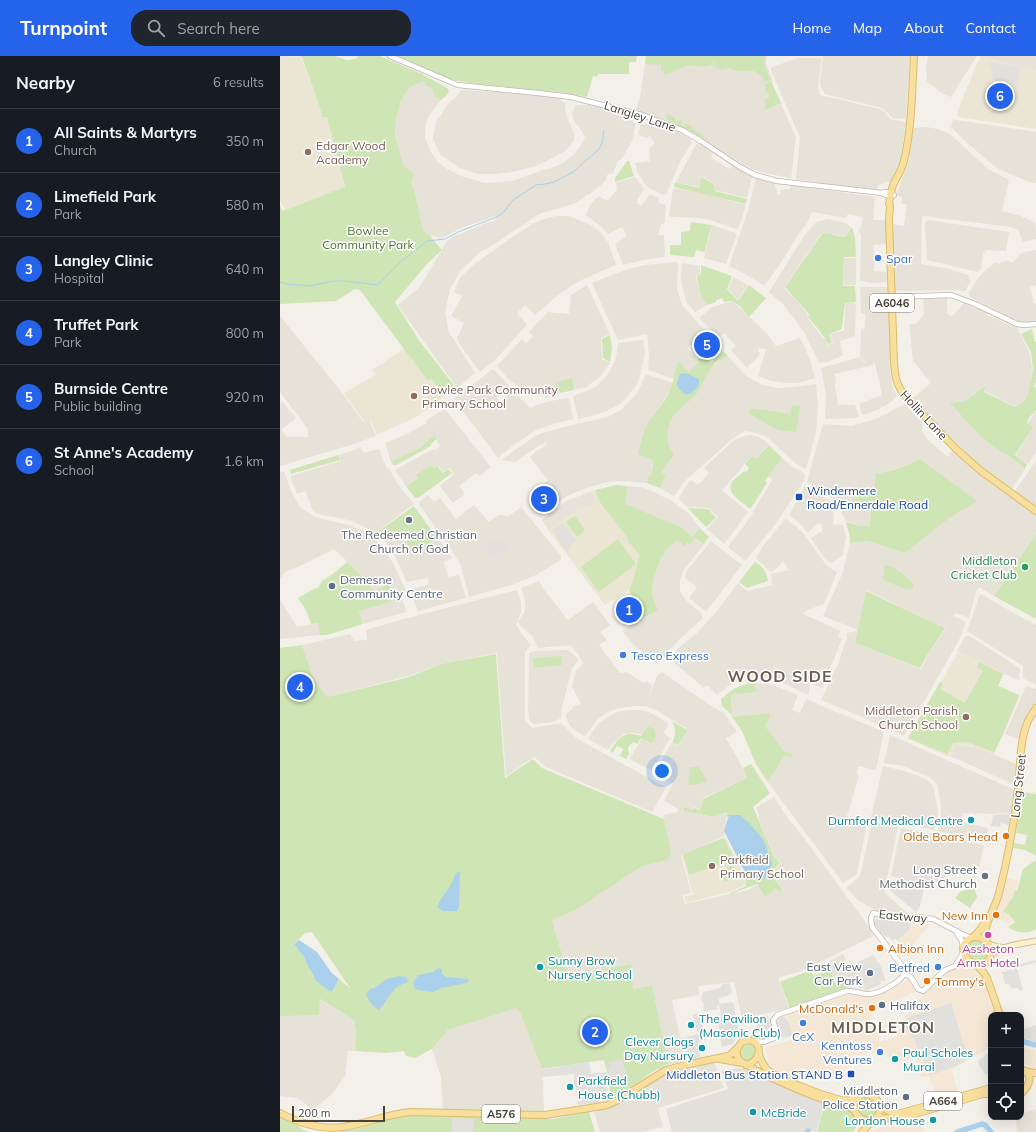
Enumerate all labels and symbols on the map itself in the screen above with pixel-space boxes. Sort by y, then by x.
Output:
pin: 6 [987,81,1013,111]
street label: Langley Lane [602,97,678,135]
place label: Edgar Wood Academy [316,138,386,167]
marker: Edgar Wood Academy [303,147,313,157]
park label: Bowlee Community Park [322,223,415,252]
place label: Spar [886,251,913,266]
marker: Spar [873,253,883,263]
road number: A6046 [870,294,914,312]
pin: 5 [694,330,720,360]
place label: Bowlee Park Community Primary School [422,382,559,411]
street label: Hollin Lane [897,387,951,443]
marker: Bowlee Park Community Primary School [409,391,419,401]
place label: Windermere Road/Ennerdale Road [807,483,928,512]
pin: 3 [531,484,557,514]
marker: Windermere Road/Ennerdale Road [794,492,804,502]
marker: The Redeemed Christian Church of God [404,515,414,525]
place label: The Redeemed Christian Church of God [341,527,477,556]
place label: Middleton Cricket Club [951,553,1017,582]
marker: Middleton Cricket Club [1020,562,1030,572]
place label: Demesne Community Centre [340,572,443,601]
marker: Demesne Community Centre [327,581,337,591]
pin: 1 [616,595,642,625]
place label: Tesco Express [631,648,709,663]
marker: Tesco Express [618,650,628,660]
district label: WOOD SIDE [728,666,832,686]
pin: 4 [287,672,313,702]
place label: Middleton Parish Church School [865,703,958,732]
marker: Middleton Parish Church School [961,712,971,722]
street label: Long Street [1007,753,1029,819]
your location [652,761,672,781]
place label: Durnford Medical Centre [828,813,963,828]
marker: Durnford Medical Centre [966,815,976,825]
place label: Olde Boars Head [903,829,998,844]
marker: Olde Boars Head [1001,831,1011,841]
place label: Parkfield Primary School [720,852,804,881]
marker: Parkfield Primary School [707,861,717,871]
place label: Long Street Methodist Church [879,862,977,891]
marker: Long Street Methodist Church [980,871,990,881]
street label: Eastway [878,906,928,926]
place label: New Inn [942,908,988,923]
marker: New Inn [991,910,1001,920]
marker: Assheton Arms Hotel [983,930,993,940]
place label: Albion Inn [888,941,944,956]
place label: Assheton Arms Hotel [957,941,1019,970]
marker: Albion Inn [875,943,885,953]
place label: Sunny Brow Nursery School [548,953,632,982]
place label: East View Car Park [807,959,863,988]
place label: Betfred [889,960,930,975]
marker: Sunny Brow Nursery School [535,962,545,972]
marker: Betfred [933,962,943,972]
marker: East View Car Park [865,968,875,978]
place label: Tommy's [935,974,984,989]
marker: Tommy's [922,976,932,986]
place label: Halifax [890,998,930,1013]
marker: Halifax [877,1000,887,1010]
place label: McDonald's [799,1001,864,1016]
marker: McDonald's [867,1003,877,1013]
place label: The Pavilion (Masonic Club) [699,1011,781,1040]
pin: 2 [582,1017,608,1047]
district label: MIDDLETON [831,1017,935,1037]
marker: CeX [798,1018,808,1028]
marker: The Pavilion (Masonic Club) [686,1020,696,1030]
place label: CeX [792,1029,814,1044]
place label: Clever Clogs Day Nursury [624,1034,695,1063]
place label: Kenntoss Ventures [821,1038,872,1067]
marker: Clever Clogs Day Nursury [697,1043,707,1053]
place label: Paul Scholes Mural [903,1045,973,1074]
marker: Kenntoss Ventures [875,1047,885,1057]
marker: Paul Scholes Mural [890,1054,900,1064]
place label: Middleton Bus Station STAND B [666,1067,843,1082]
marker: Middleton Bus Station STAND B [846,1069,856,1079]
place label: Parkfield House (Chubb) [578,1073,661,1102]
marker: Parkfield House (Chubb) [565,1082,575,1092]
place label: Middleton Police Station [823,1083,898,1112]
marker: Middleton Police Station [901,1092,911,1102]
road number: A664 [924,1092,962,1110]
scale bar [292,1104,385,1123]
road number: A576 [482,1105,520,1123]
place label: McBride [761,1105,806,1120]
marker: McBride [748,1107,758,1117]
place label: London House [845,1113,925,1128]
marker: London House [928,1115,938,1125]

